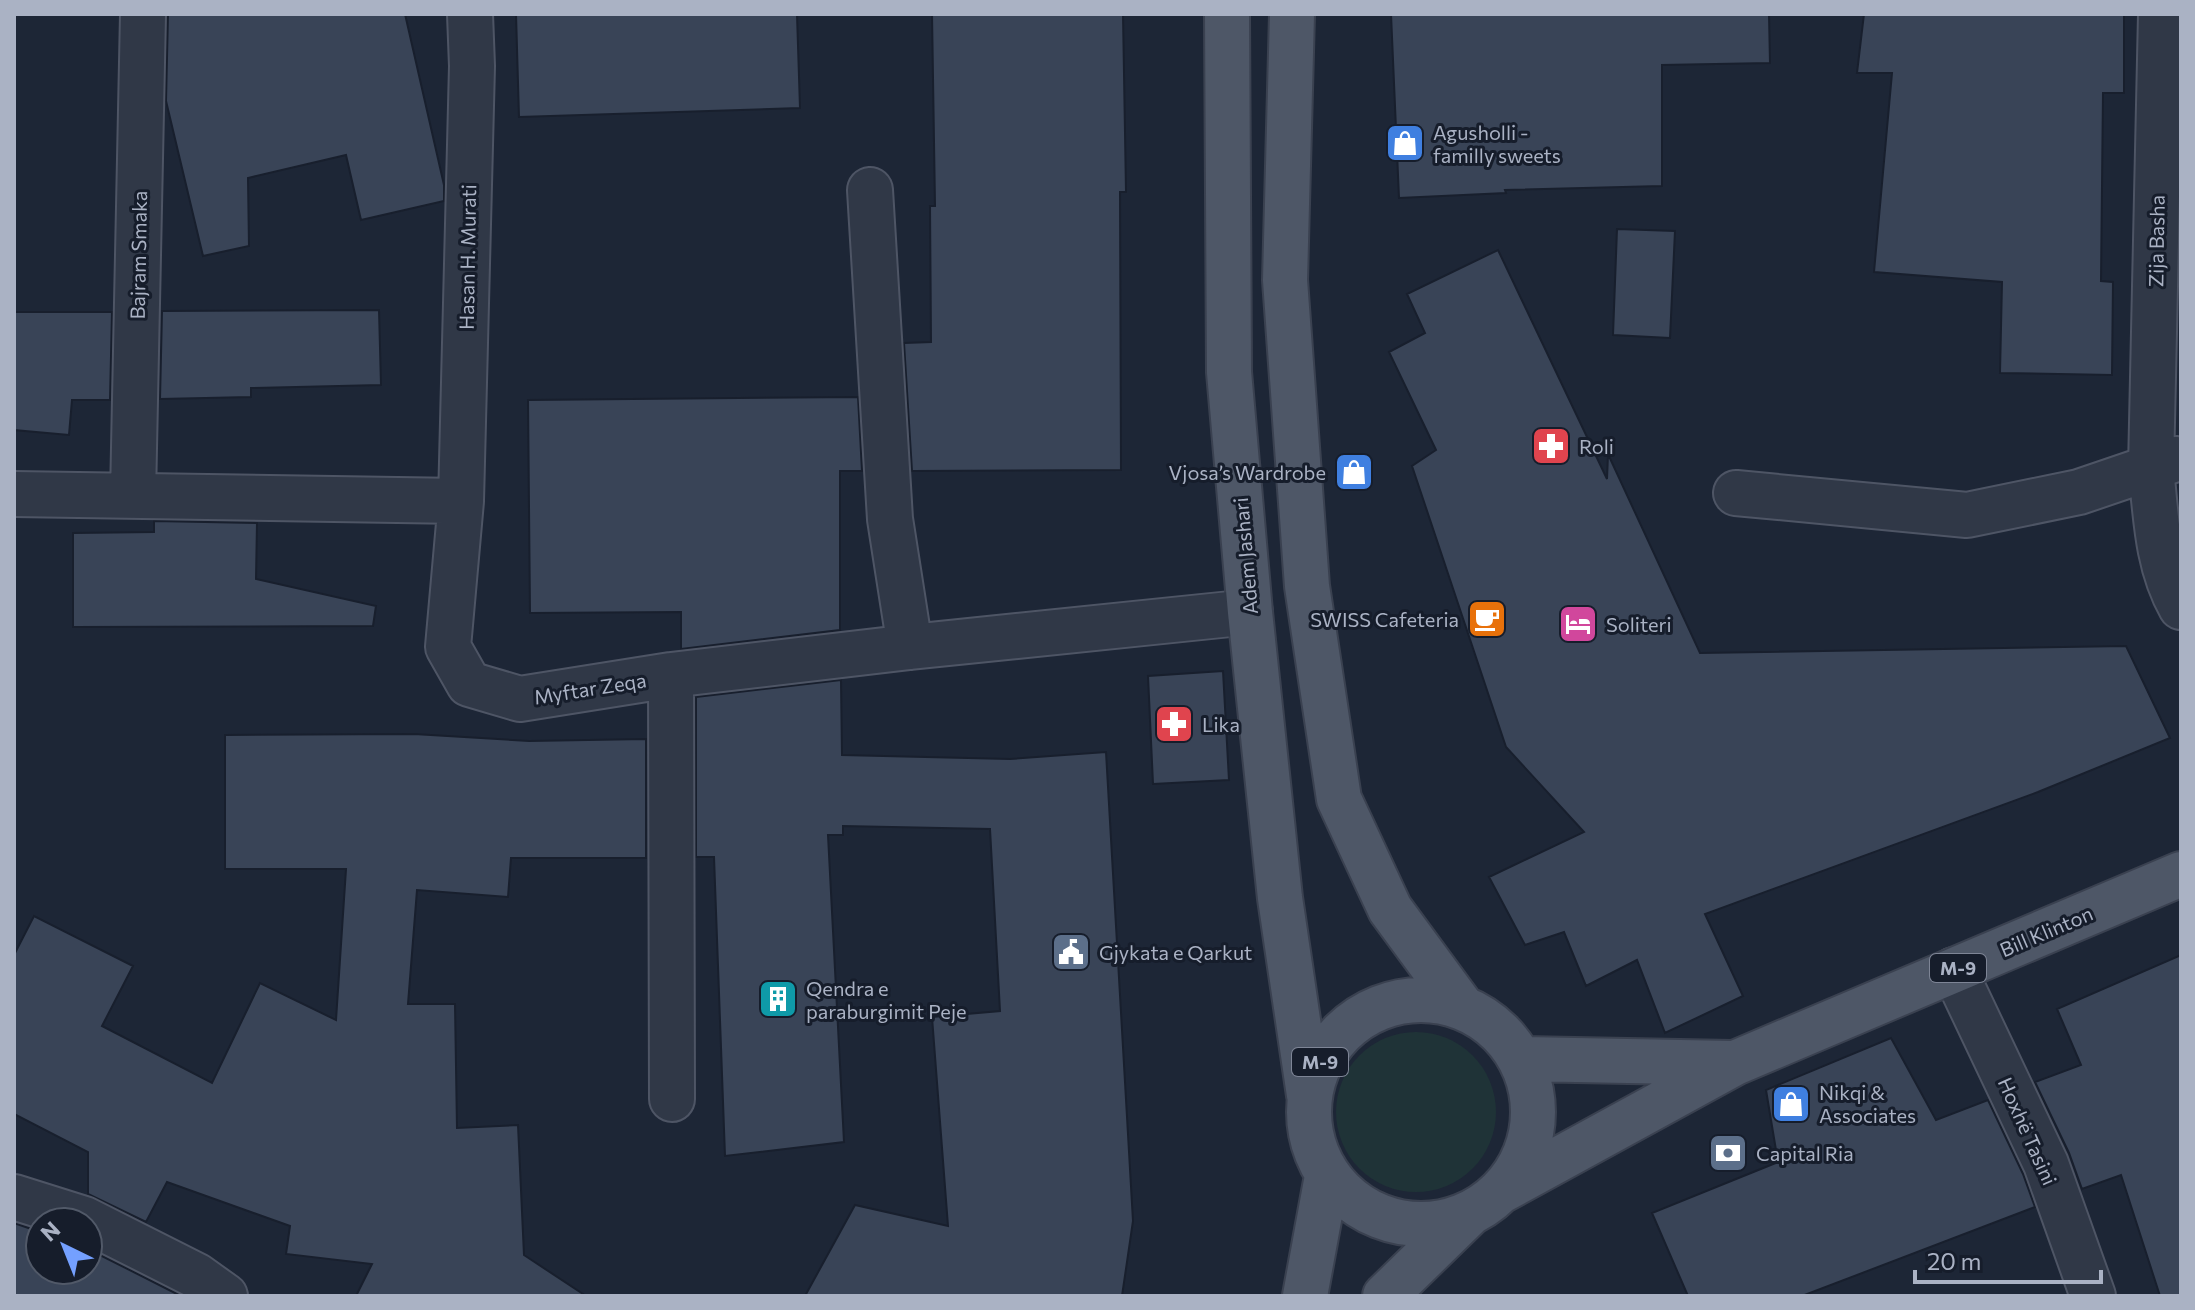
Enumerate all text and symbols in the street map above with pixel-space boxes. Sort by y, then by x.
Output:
place label: Agusholli - familly sweets [1433,120,1561,167]
shop icon: Agusholli - familly sweets [1384,122,1426,164]
street label: Hasan H. Murati [454,184,480,330]
street label: Bajram Smaka [125,190,151,320]
street label: Zija Basha [2143,195,2169,287]
pharmacy icon: Roli [1530,425,1572,467]
place label: Roli [1579,434,1614,458]
shop icon: Vjosa’s Wardrobe [1333,451,1375,493]
place label: Vjosa’s Wardrobe [1169,460,1326,484]
street label: Adem Jashari [1228,497,1262,615]
cafe icon: SWISS Cafeteria [1466,598,1508,640]
hotel icon: Soliteri [1557,603,1599,645]
place label: SWISS Cafeteria [1310,607,1459,631]
place label: Soliteri [1606,612,1672,636]
street label: Myftar Zeqa [532,667,648,709]
pharmacy icon: Lika [1153,703,1195,745]
place label: Lika [1202,712,1240,736]
street label: Bill Klinton [1996,901,2096,961]
public building icon: Gjykata e Qarkut [1050,931,1092,973]
place label: Gjykata e Qarkut [1099,940,1252,964]
road number: M-9 [1930,954,1986,982]
place label: Qendra e paraburgimit Peje [806,976,967,1023]
building icon: Qendra e paraburgimit Peje [757,978,799,1020]
road number: M-9 [1292,1048,1348,1076]
street label: Hoxhë Tasini [1994,1073,2062,1189]
place label: Nikqi & Associates [1819,1080,1916,1127]
shop icon: Nikqi & Associates [1770,1083,1812,1125]
bank icon: Capital Ria [1707,1132,1749,1174]
place label: Capital Ria [1756,1141,1854,1165]
north arrow [24,1206,104,1286]
text: N [35,1216,65,1247]
scale bar [1915,1234,2101,1284]
text: 20 m [1927,1246,1981,1275]

